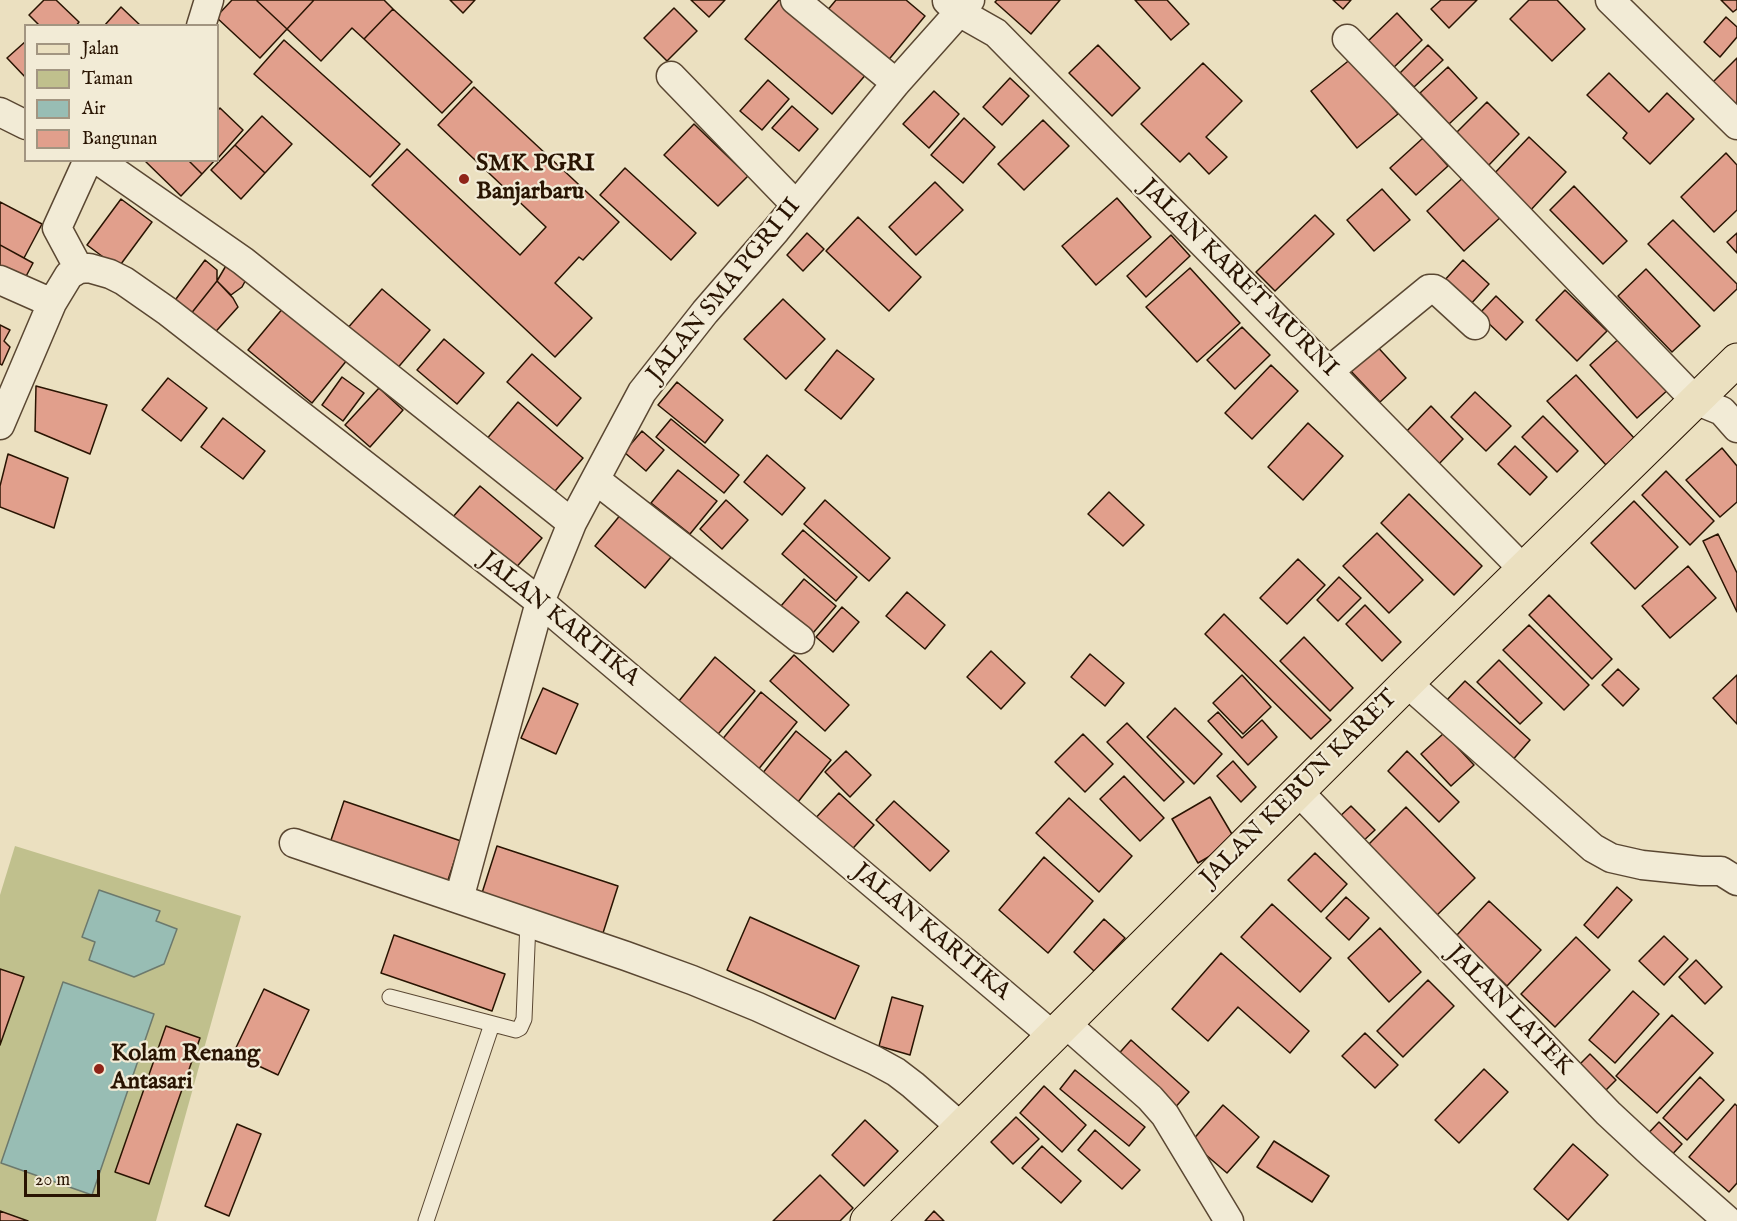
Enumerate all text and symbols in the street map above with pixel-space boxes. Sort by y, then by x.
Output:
legend [24,24,219,162]
text: Jalan [82,38,119,61]
text: Taman [82,68,133,91]
text: Air [82,98,106,121]
text: Bangunan [82,128,157,151]
place label: SMK PGRI Banjarbaru [476,151,595,207]
marker: SMK PGRI Banjarbaru [457,172,471,186]
street label: JALAN KARET MURNI [1133,174,1343,384]
street label: JALAN SMA PGRI II [642,193,808,389]
street label: JALAN KARTIKA [473,547,645,693]
street label: JALAN KEBUN KARET [1196,685,1404,893]
street label: JALAN KARTIKA [846,859,1016,1007]
street label: JALAN LATEK [1440,940,1578,1082]
place label: Kolam Renang Antasari [111,1041,260,1097]
marker: Kolam Renang Antasari [92,1062,106,1076]
scale bar [27,1158,104,1196]
text: 20 m [35,1169,70,1192]

